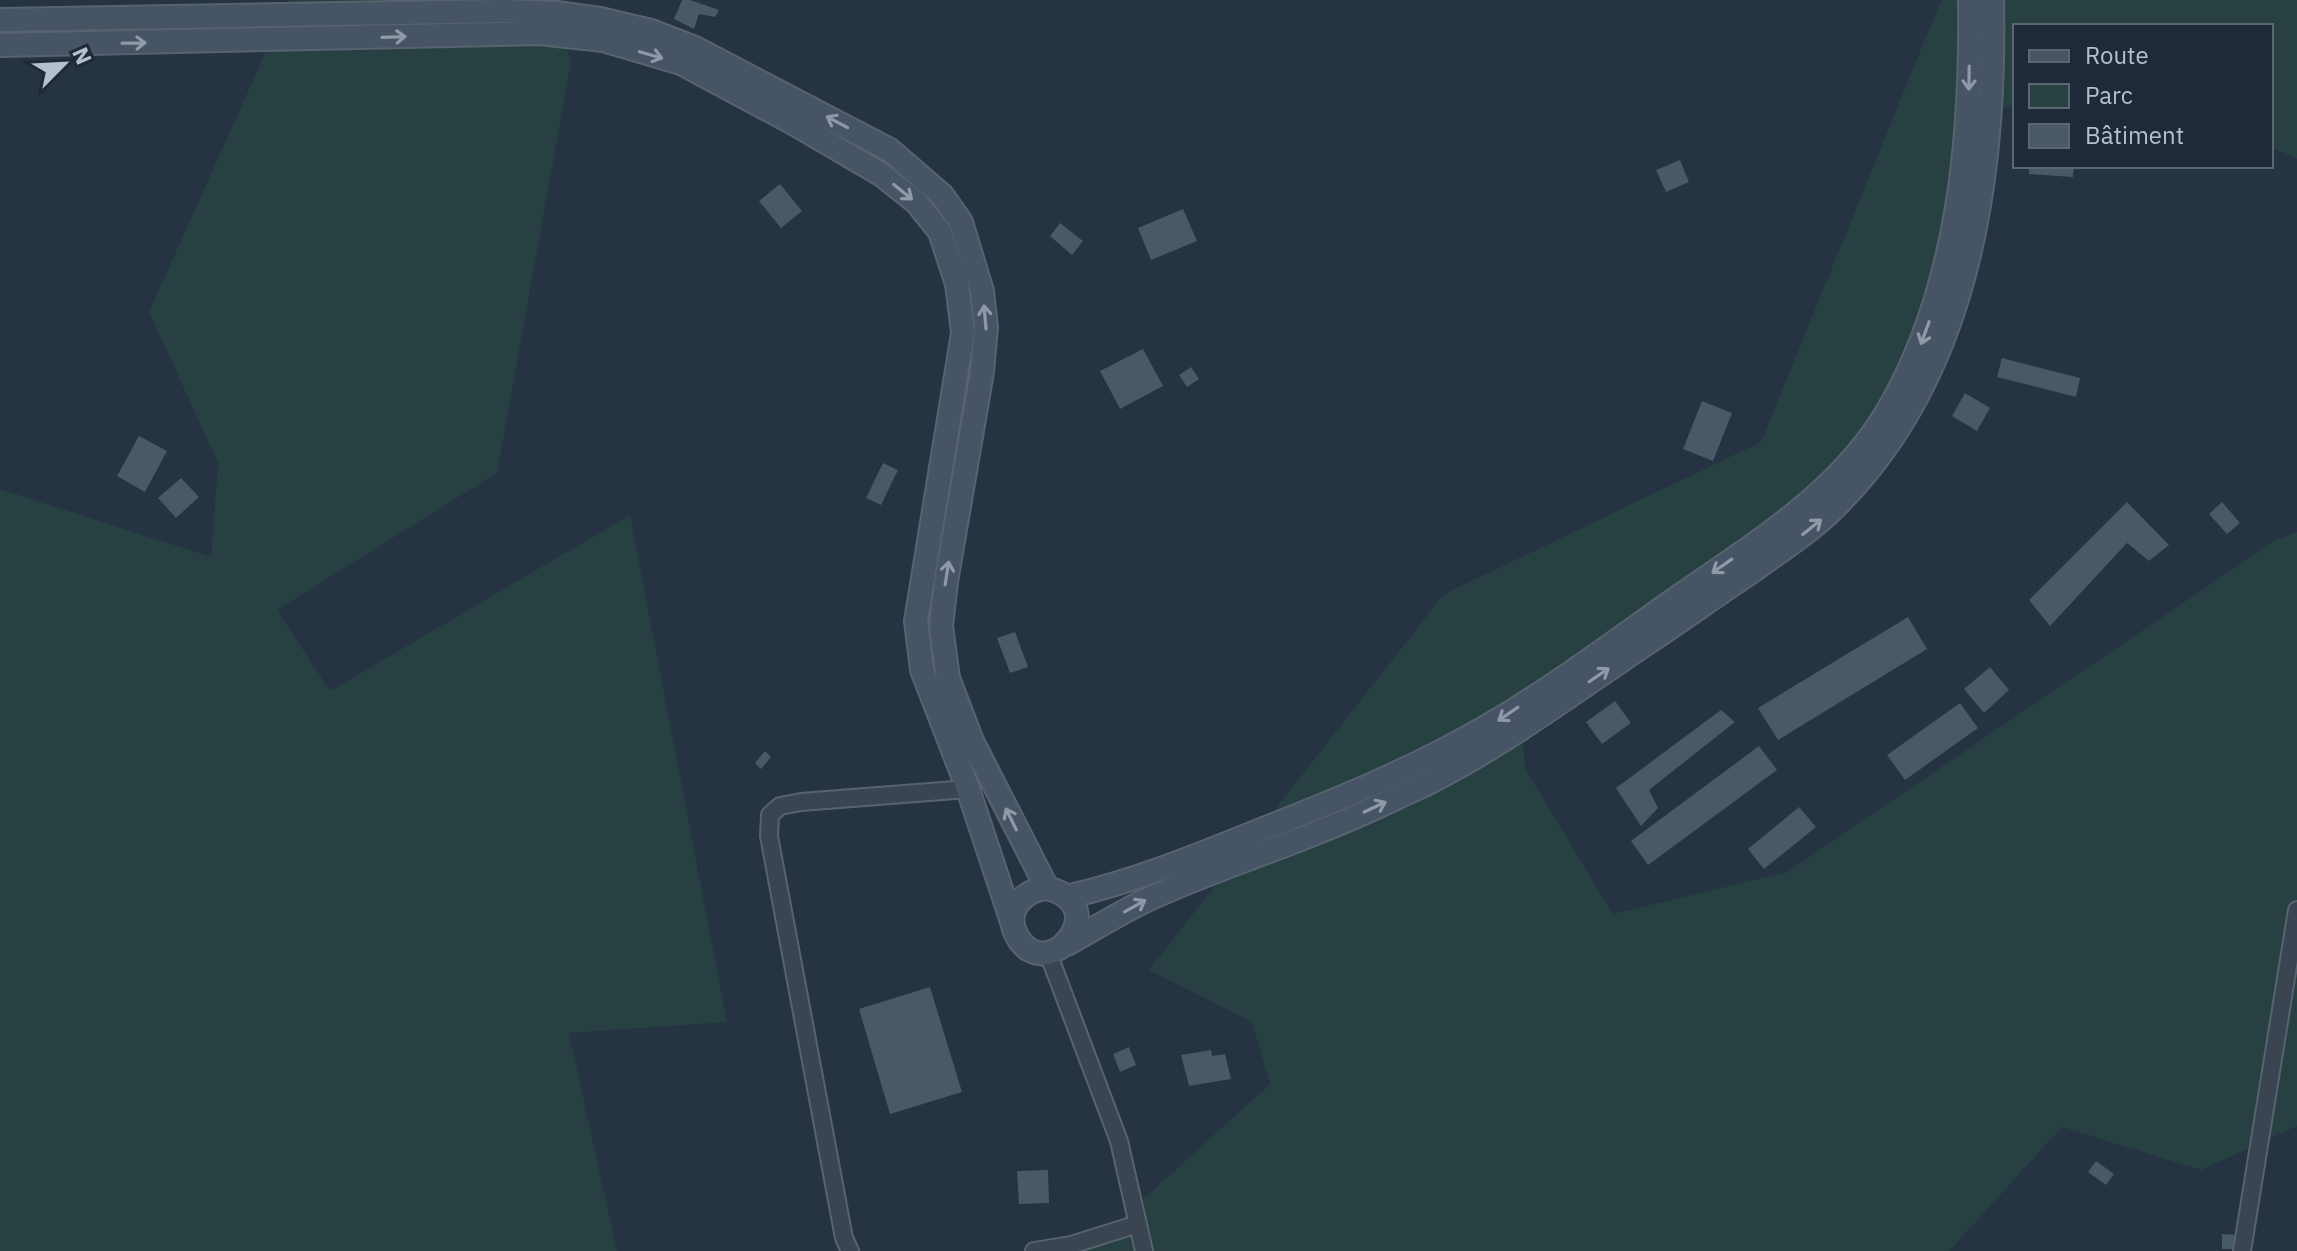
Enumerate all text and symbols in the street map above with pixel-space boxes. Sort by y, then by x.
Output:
north arrow [24,24,104,104]
legend [2013,24,2273,168]
one-way arrow [380,30,407,45]
one-way arrow [120,35,147,51]
text: Route [2085,39,2149,71]
text: N [66,42,99,69]
one-way arrow [638,48,664,63]
one-way arrow [1961,64,1977,91]
text: Parc [2085,79,2133,111]
one-way arrow [825,113,849,129]
text: Bâtiment [2085,119,2184,151]
one-way arrow [892,183,913,201]
one-way arrow [977,304,992,331]
one-way arrow [1917,320,1931,345]
one-way arrow [1801,518,1822,535]
one-way arrow [1711,558,1733,574]
one-way arrow [941,561,956,587]
one-way arrow [1587,667,1609,684]
one-way arrow [1497,705,1519,722]
one-way arrow [1363,799,1387,814]
one-way arrow [1002,808,1018,832]
one-way arrow [1123,898,1146,914]

